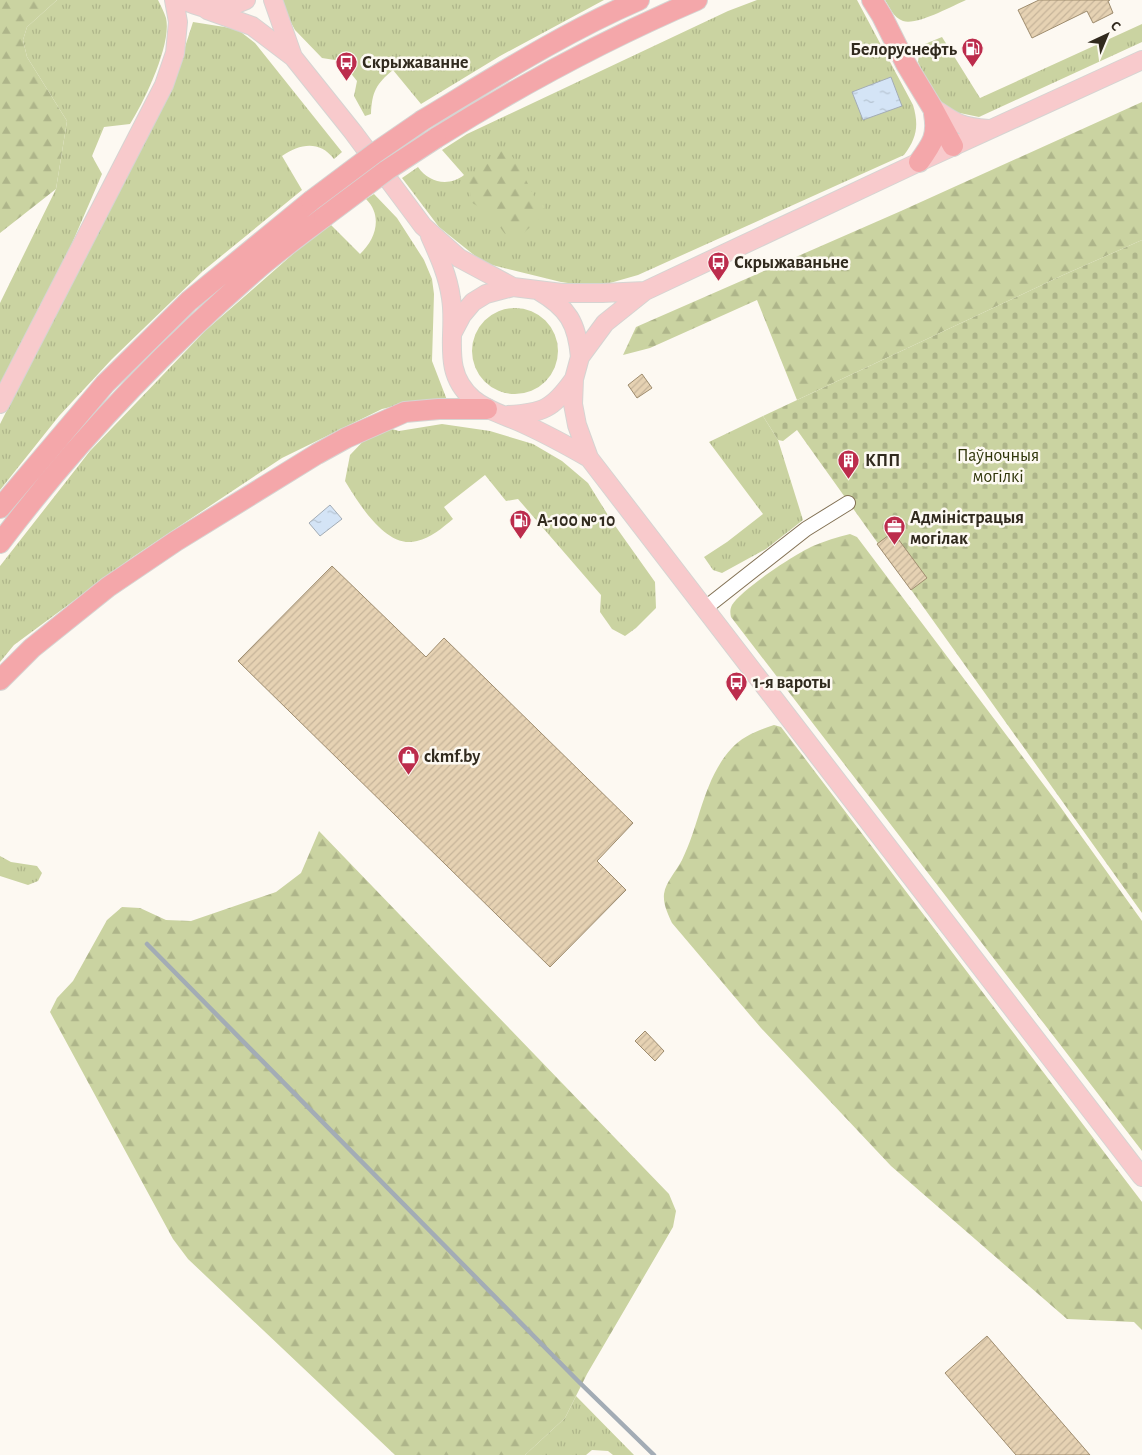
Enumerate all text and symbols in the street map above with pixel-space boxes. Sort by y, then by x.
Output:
north arrow [1082,10,1132,60]
text: С [1108,19,1123,34]
fuel station icon: Белоруснефть [961,37,985,68]
place label: Белоруснефть [850,41,958,59]
bus stop icon: Скрыжаванне [334,50,358,81]
place label: Скрыжаванне [362,54,469,72]
bus stop icon: Скрыжаваньне [706,250,730,281]
place label: Скрыжаваньне [734,254,849,272]
park label: Паўночныя могілкі [957,447,1039,486]
building icon: КПП [837,448,861,479]
place label: КПП [865,452,900,470]
fuel station icon: А-100 № 10 [509,508,533,539]
place label: Адміністрацыя могілак [910,509,1024,548]
place label: А-100 № 10 [537,512,615,530]
office icon: Адміністрацыя могілак [882,515,906,546]
bus stop icon: 1-я вароты [725,670,749,701]
place label: 1-я вароты [753,674,831,692]
shop icon: ckmf.by [396,744,420,775]
place label: ckmf.by [424,748,481,766]

